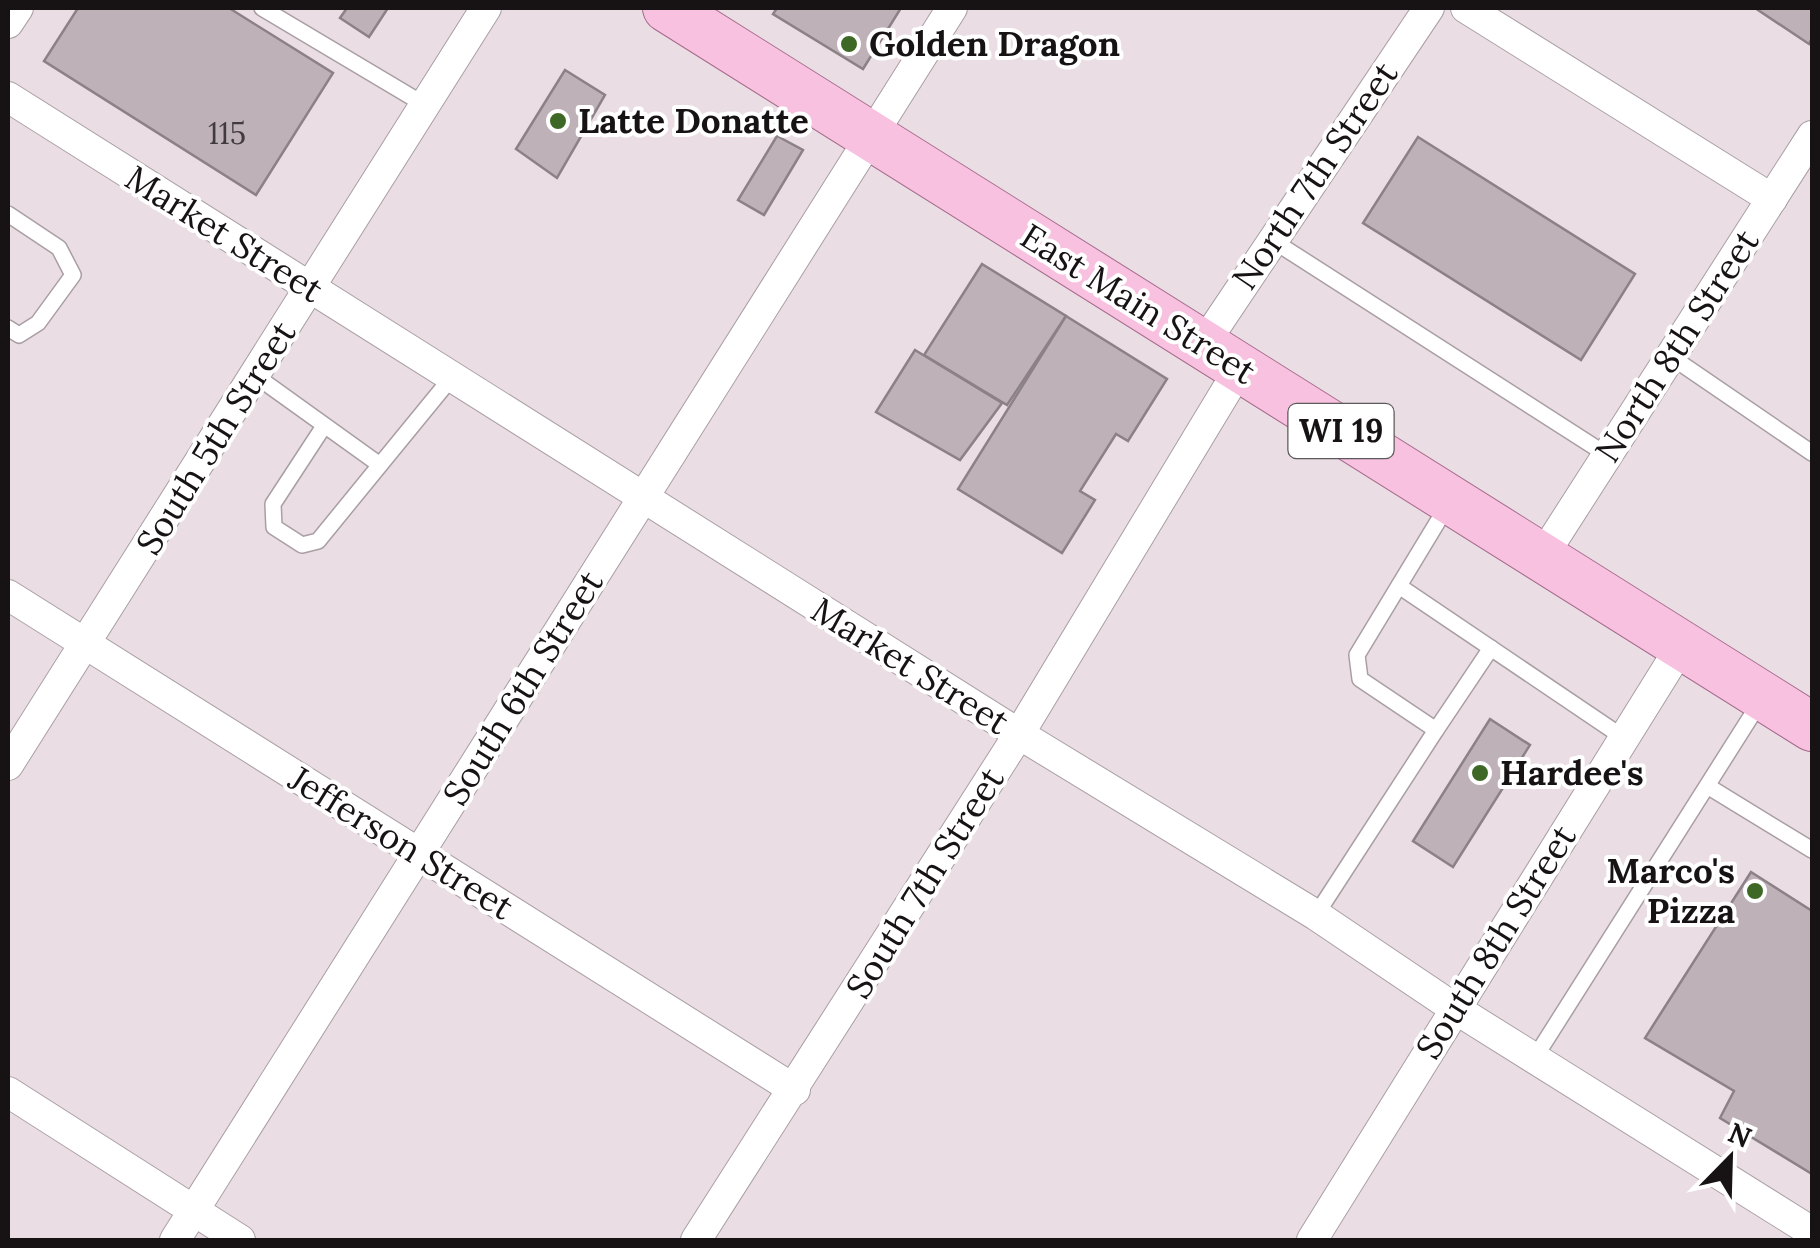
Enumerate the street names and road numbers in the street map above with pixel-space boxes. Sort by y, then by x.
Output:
street label: North 7th Street [1222,53,1408,298]
street label: Market Street [117,155,332,312]
street label: East Main Street [1012,213,1264,394]
street label: North 8th Street [1585,220,1769,471]
street label: South 5th Street [126,312,306,563]
road number: WI 19 [1288,404,1394,458]
street label: South 6th Street [432,562,613,813]
street label: Market Street [803,587,1018,744]
street label: Jefferson Street [280,755,522,930]
street label: South 7th Street [836,758,1014,1007]
street label: South 8th Street [1406,816,1586,1067]

